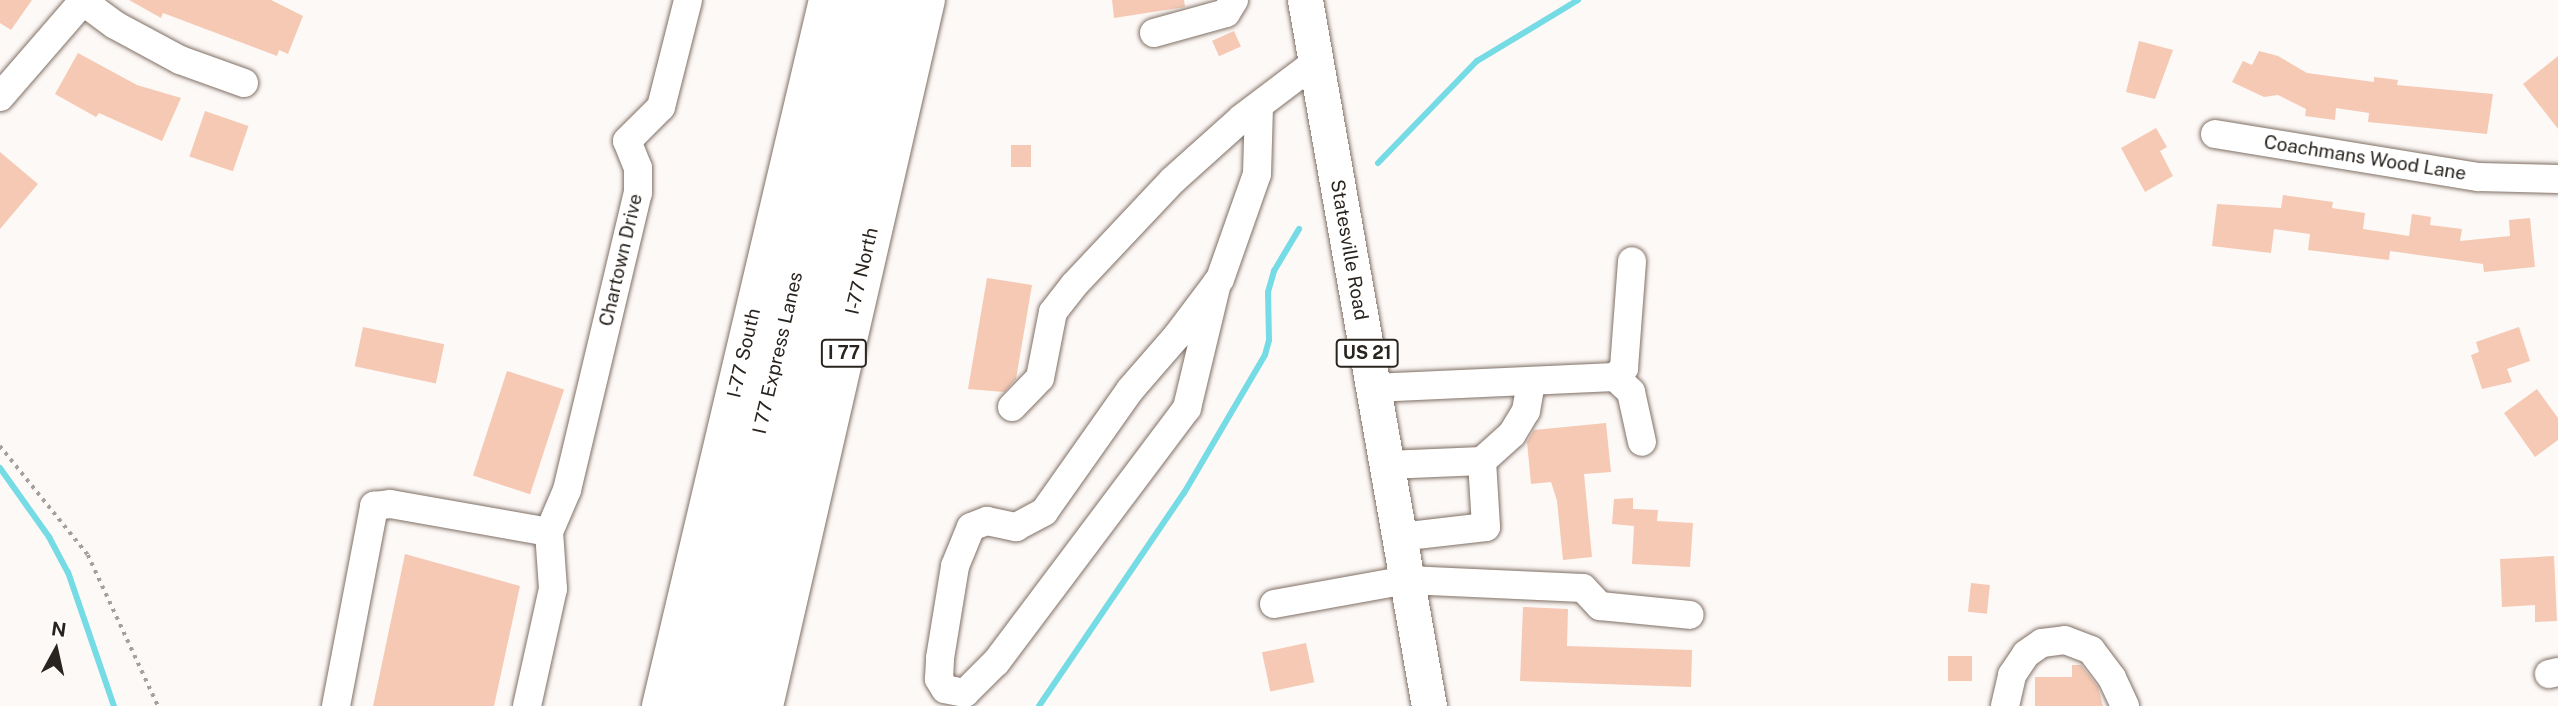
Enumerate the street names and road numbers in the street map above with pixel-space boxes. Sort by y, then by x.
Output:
street label: Coachmans Wood Lane [2262,131,2468,185]
street label: Statesville Road [1325,178,1373,322]
street label: Chartown Drive [595,192,647,328]
street label: I-77 North [841,225,883,317]
street label: I 77 Express Lanes [748,270,808,436]
street label: I-77 South [723,306,765,400]
road number: I 77 [820,338,868,368]
road number: US 21 [1336,338,1398,368]

